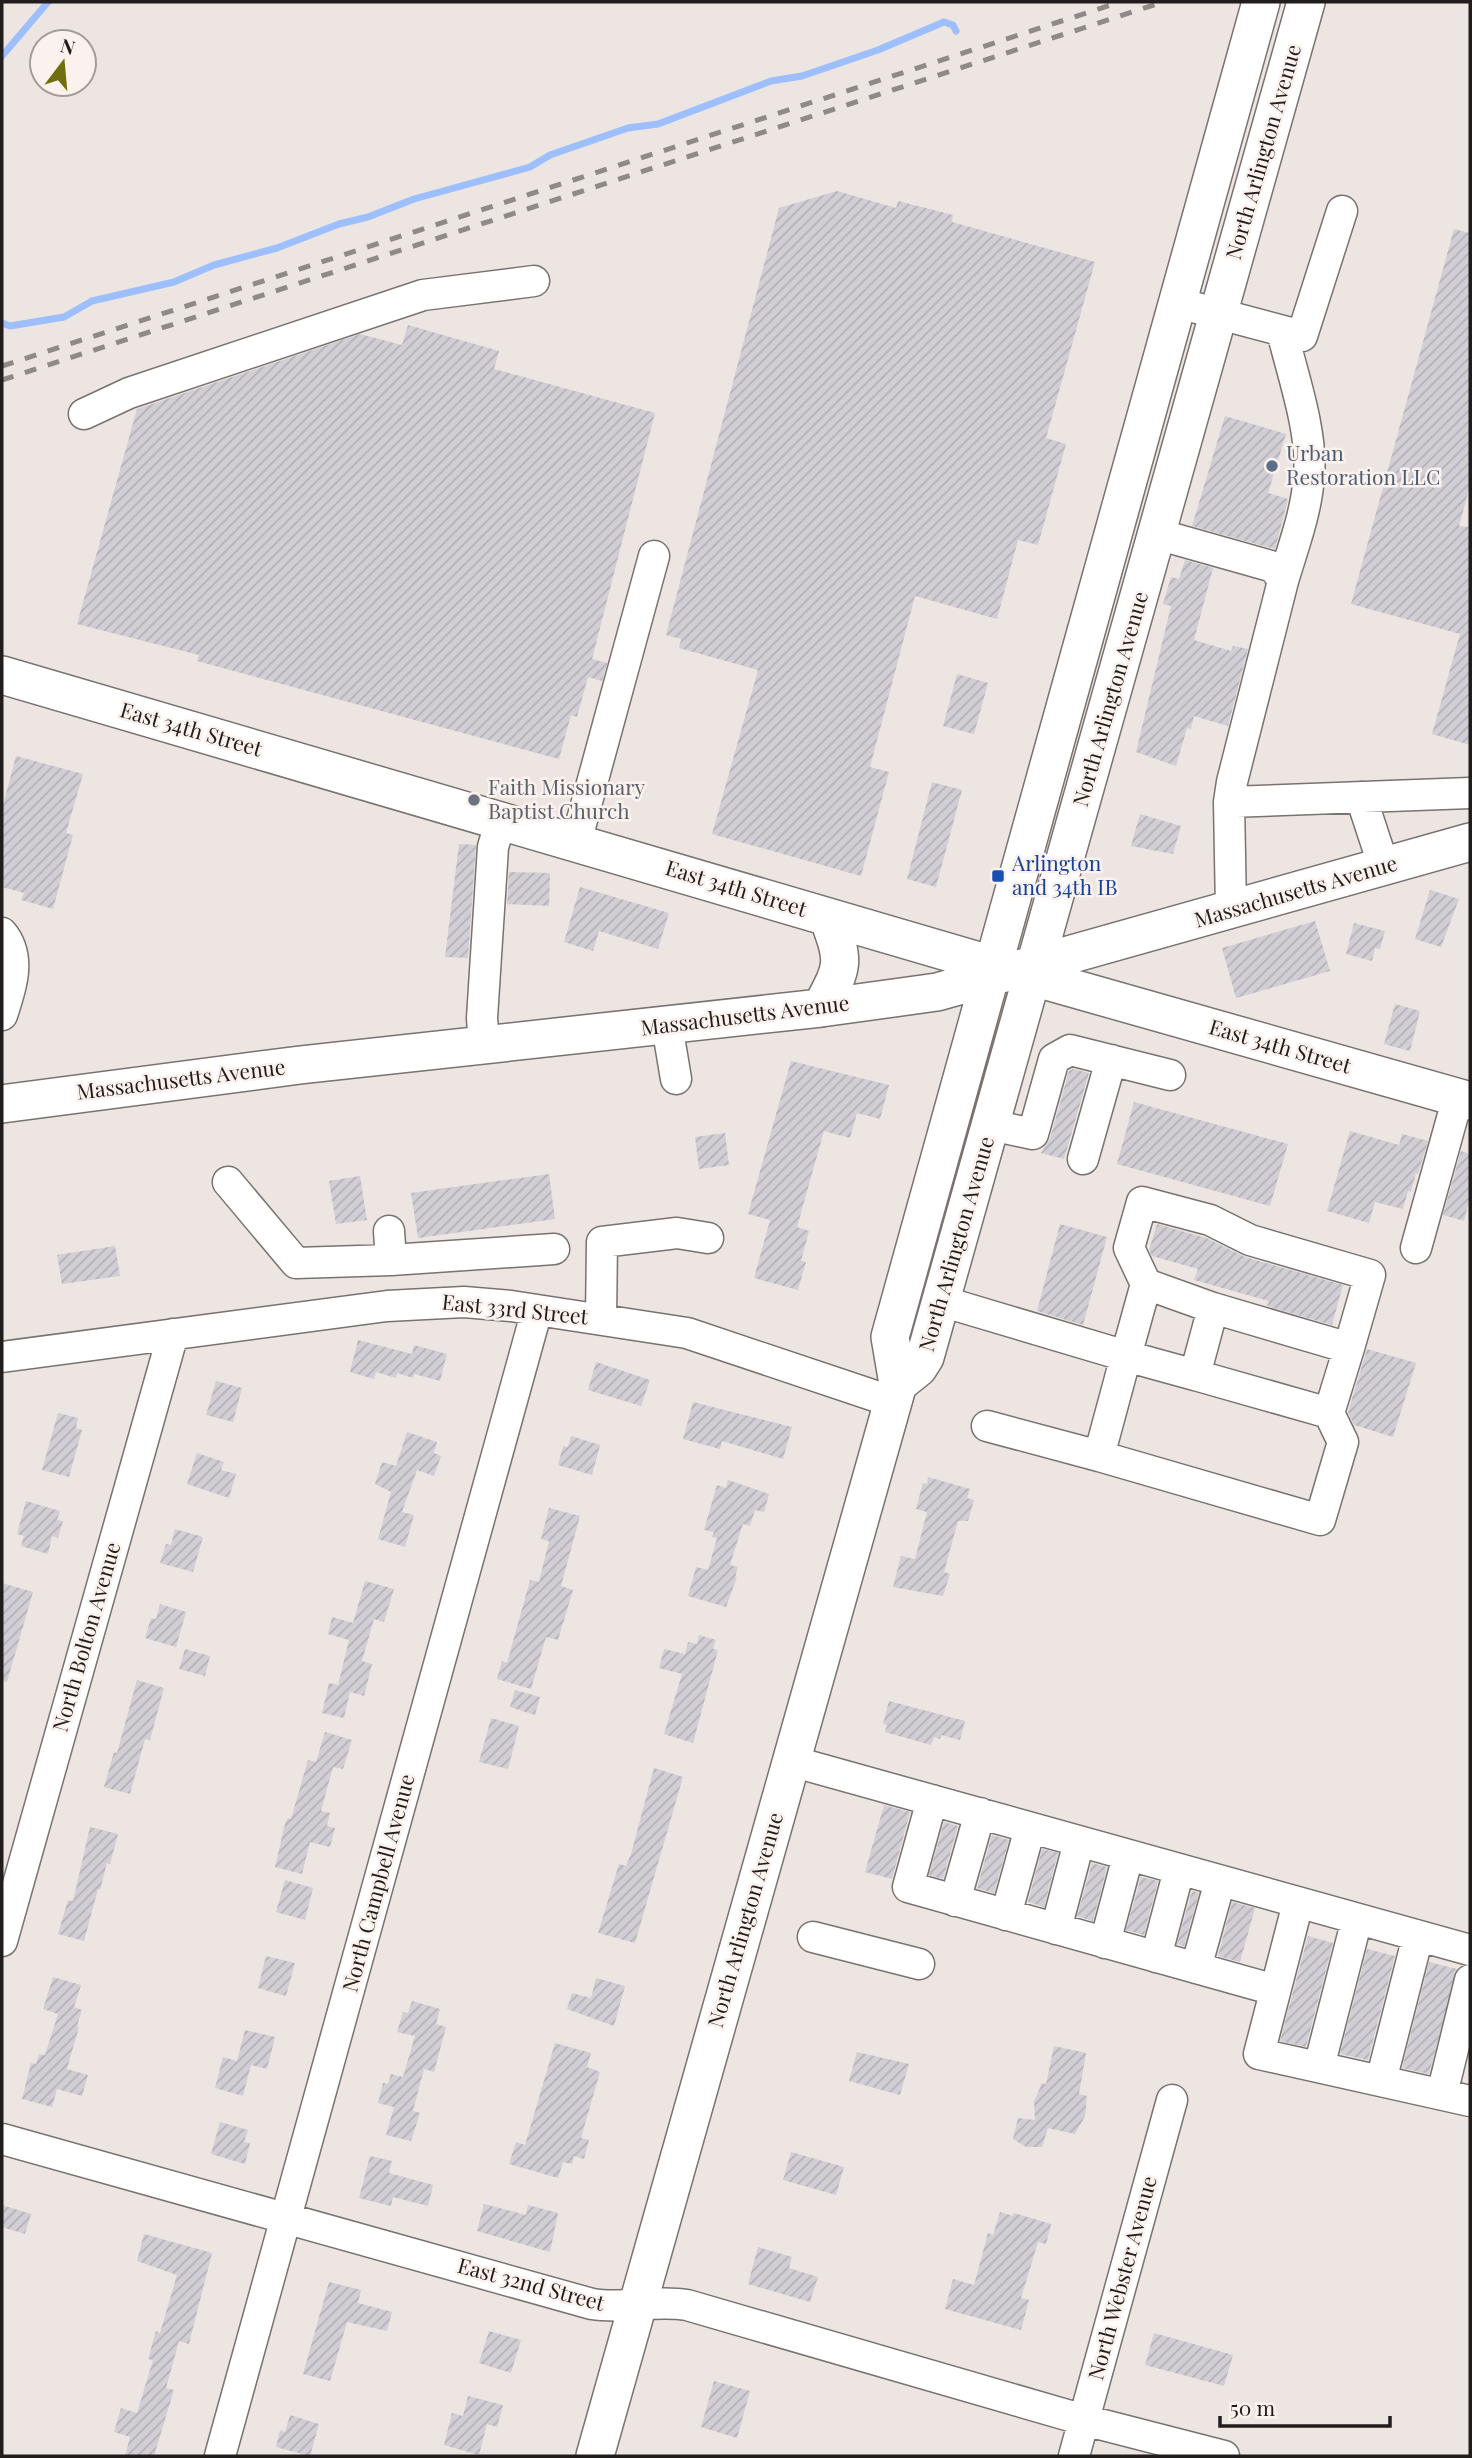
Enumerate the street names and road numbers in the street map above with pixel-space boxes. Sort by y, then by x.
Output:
street label: North Arlington Avenue [1218,41,1306,262]
street label: North Arlington Avenue [1065,588,1153,809]
street label: East 34th Street [117,694,266,762]
street label: Massachusetts Avenue [1191,848,1400,932]
street label: East 34th Street [663,852,811,922]
street label: Massachusetts Avenue [639,987,851,1041]
street label: East 34th Street [1206,1011,1355,1079]
street label: Massachusetts Avenue [75,1051,287,1105]
street label: North Arlington Avenue [911,1133,999,1354]
street label: East 33rd Street [441,1286,590,1330]
street label: North Bolton Avenue [45,1538,126,1735]
street label: North Campbell Avenue [335,1771,420,1994]
street label: North Arlington Avenue [700,1809,788,2030]
street label: North Webster Avenue [1080,2173,1162,2382]
street label: East 32nd Street [455,2250,609,2316]

